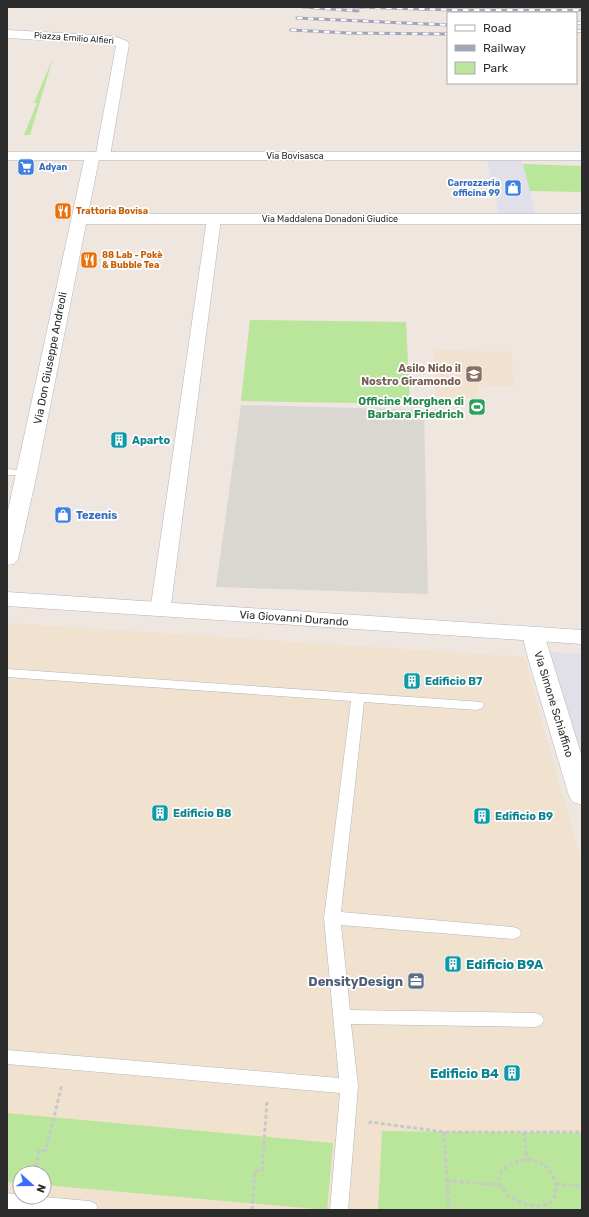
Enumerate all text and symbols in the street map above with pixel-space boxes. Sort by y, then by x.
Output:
legend [447,12,577,84]
text: Road [483,21,511,35]
street label: Piazza Emilio Alfieri [34,30,114,46]
text: Railway [483,41,526,55]
text: Park [483,61,509,75]
street label: Via Bovisasca [266,151,324,161]
supermarket icon: Adyan [16,157,36,177]
place label: Adyan [39,162,68,172]
place label: Carrozzeria officina 99 [448,178,500,198]
shop icon: Carrozzeria officina 99 [503,178,523,198]
restaurant icon: Trattoria Bovisa [53,201,73,221]
place label: Trattoria Bovisa [76,206,148,216]
street label: Via Maddalena Donadoni Giudice [262,214,398,224]
restaurant icon: 88 Lab - Pokè & Bubble Tea [79,250,99,270]
place label: 88 Lab - Pokè & Bubble Tea [102,250,163,270]
street label: Via Don Giuseppe Andreoli [31,291,70,425]
place label: Asilo Nido il Nostro Giramondo [361,362,461,388]
school or university icon: Asilo Nido il Nostro Giramondo [464,364,484,384]
place label: Officine Morghen di Barbara Friedrich [358,395,464,421]
sports icon: Officine Morghen di Barbara Friedrich [467,397,487,417]
building icon: Aparto [109,430,129,450]
place label: Aparto [132,434,170,447]
shop icon: Tezenis [53,505,73,525]
place label: Tezenis [76,509,117,522]
street label: Via Giovanni Durando [239,608,349,629]
street label: Via Simone Schiaffino [531,649,576,759]
building icon: Edificio B7 [402,671,422,691]
place label: Edificio B7 [425,675,483,688]
building icon: Edificio B8 [150,803,170,823]
building icon: Edificio B9 [472,806,492,826]
place label: Edificio B8 [173,807,231,820]
place label: Edificio B9 [495,810,553,823]
building icon: Edificio B9A [443,954,463,974]
place label: Edificio B9A [466,957,544,972]
office icon: DensityDesign [406,971,426,991]
place label: DensityDesign [308,974,403,989]
building icon: Edificio B4 [502,1063,522,1083]
place label: Edificio B4 [430,1066,499,1081]
north arrow [12,1165,52,1205]
text: N [33,1182,48,1195]

